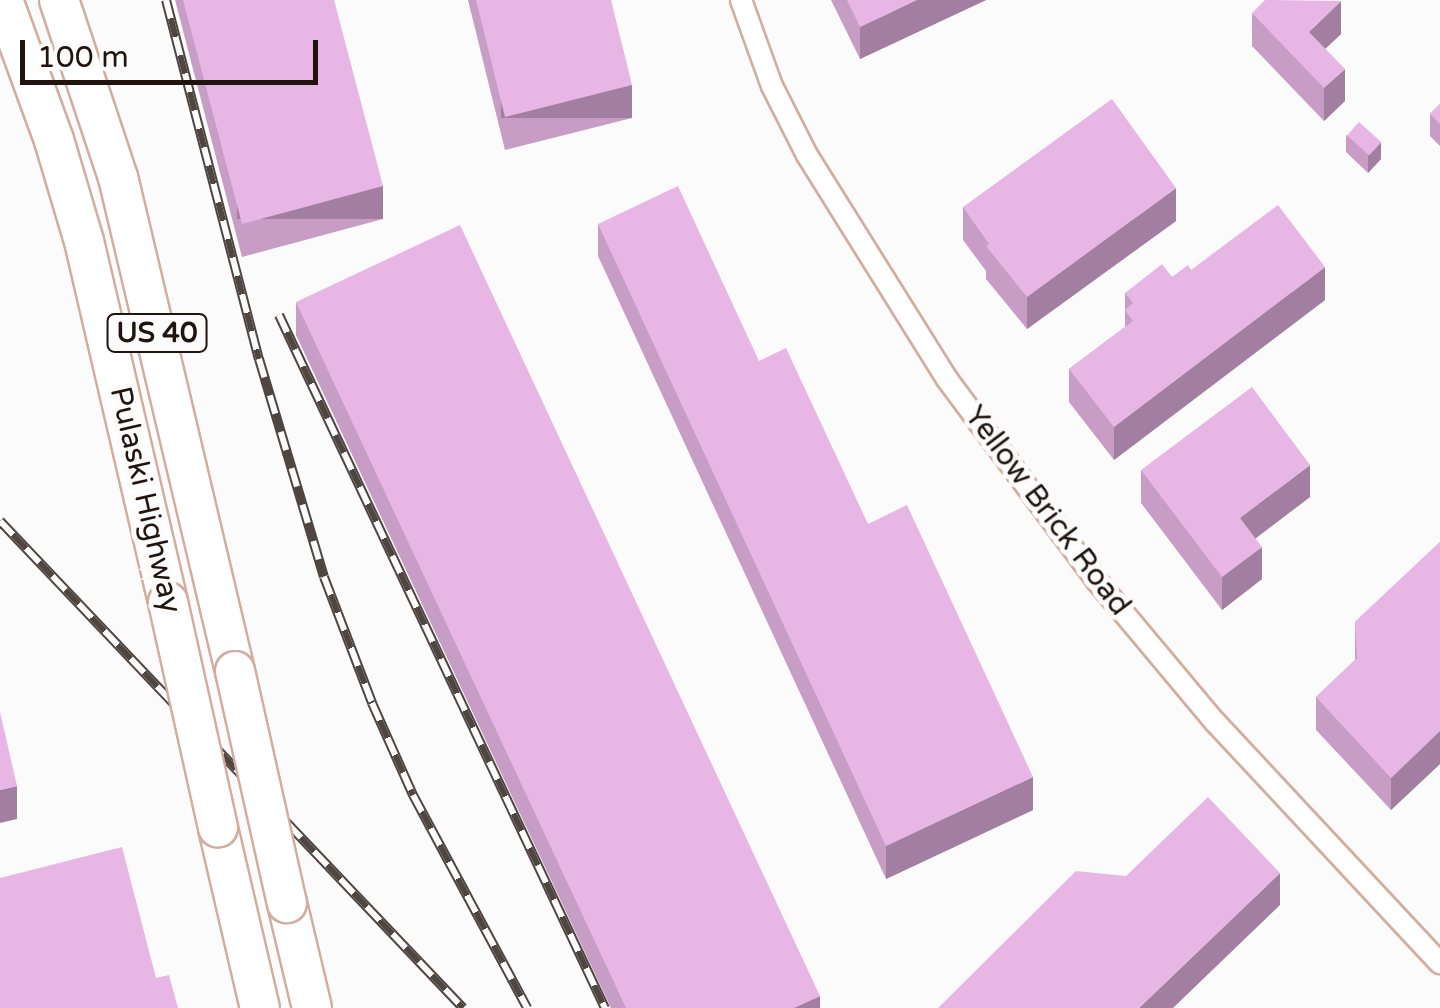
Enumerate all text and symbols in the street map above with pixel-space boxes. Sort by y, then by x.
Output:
scale bar [25,20,322,82]
text: 100 m [37,39,129,76]
road number: US 40 [104,310,210,356]
street label: Pulaski Highway [101,383,189,617]
street label: Yellow Brick Road [956,399,1138,623]

